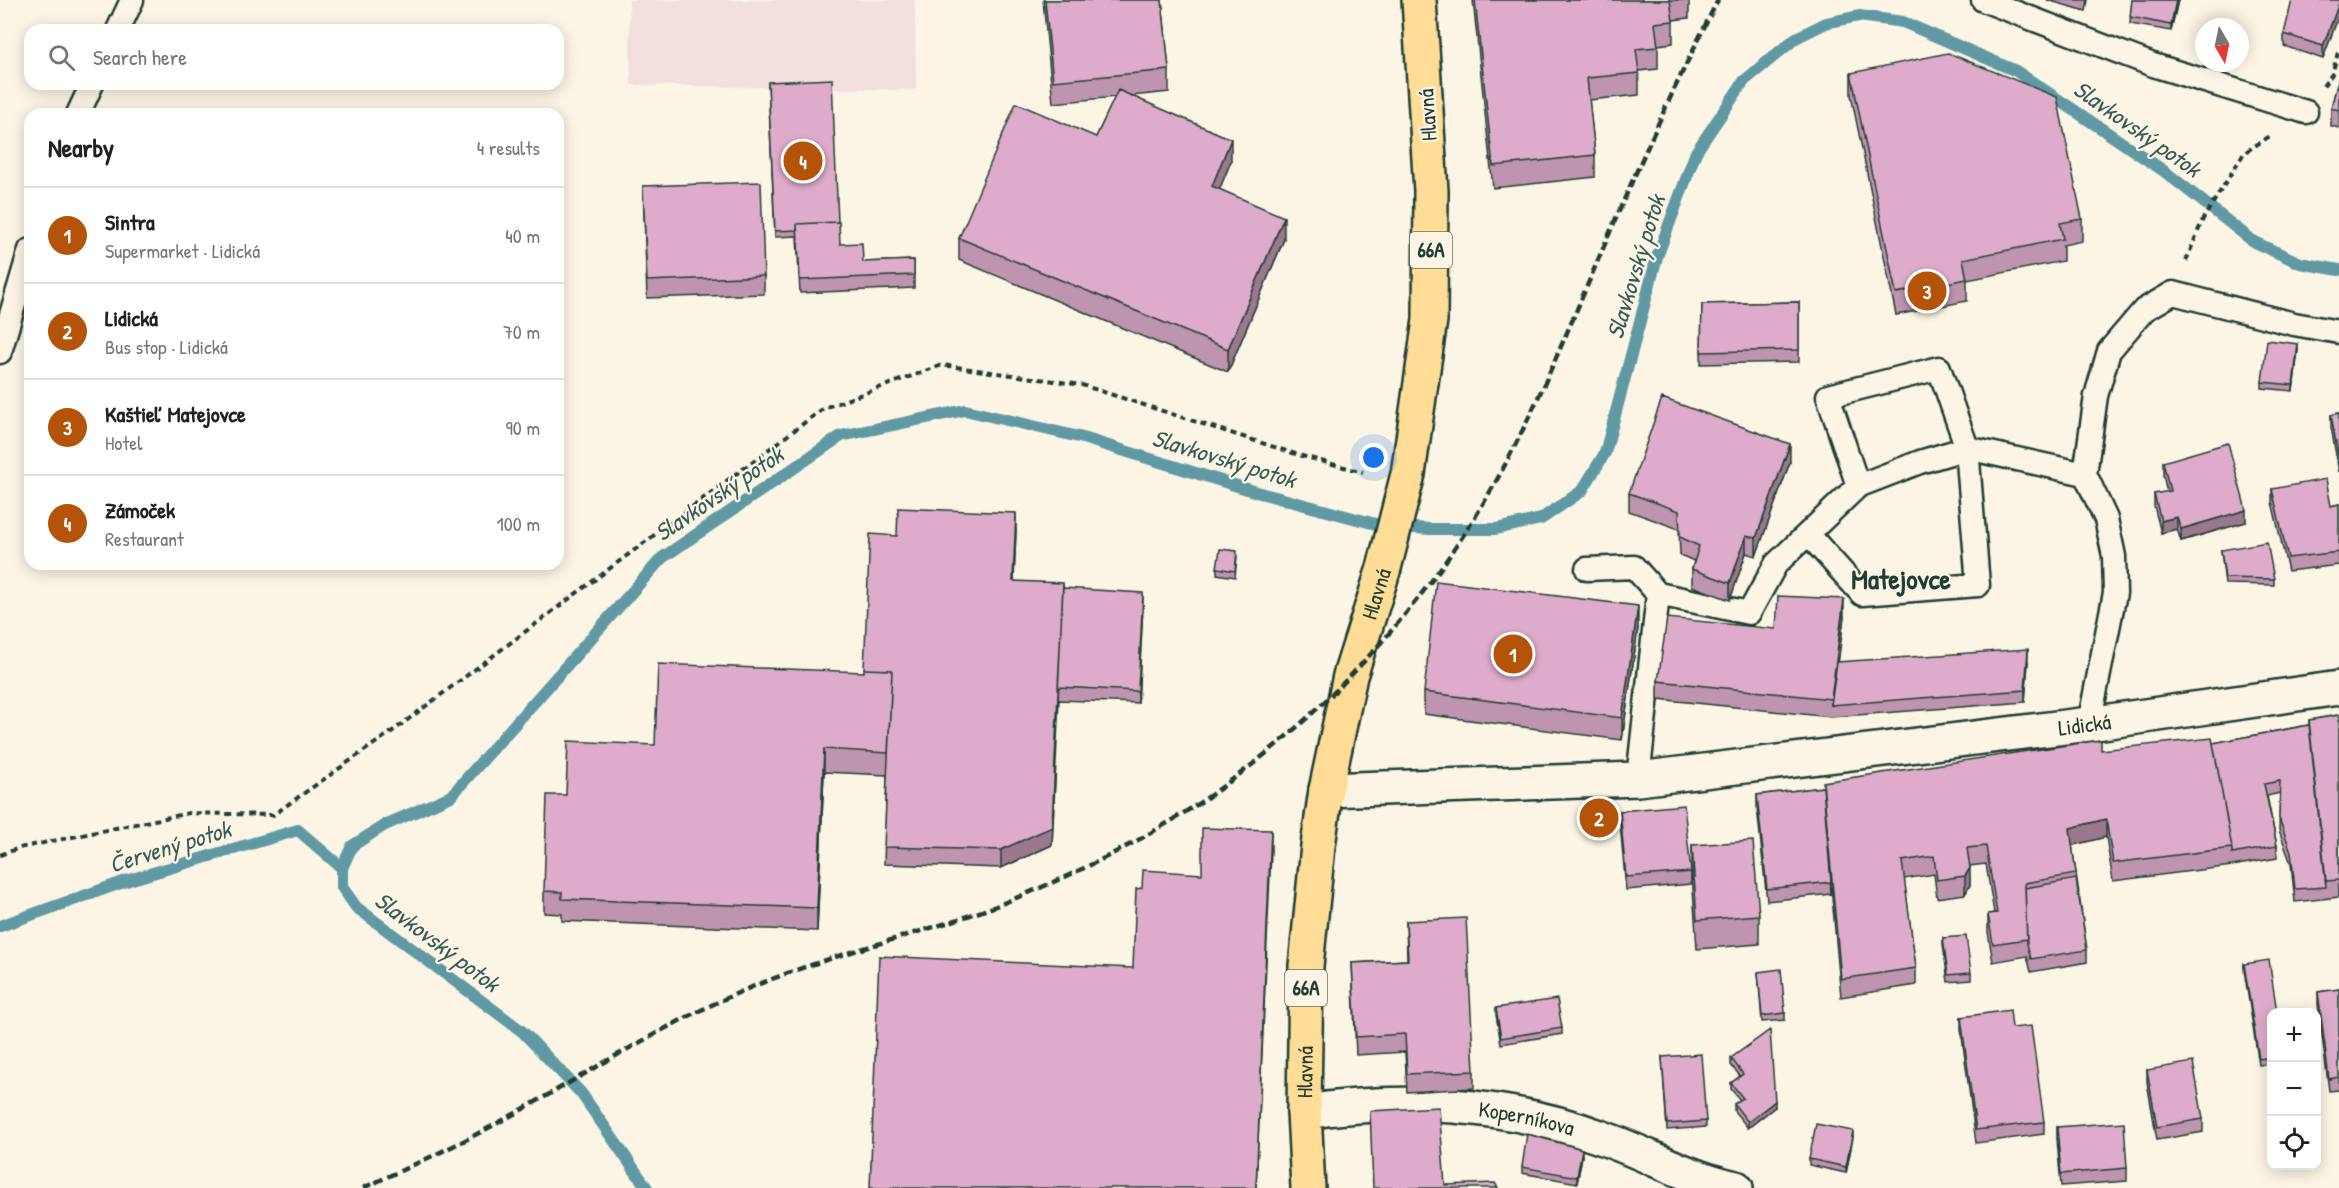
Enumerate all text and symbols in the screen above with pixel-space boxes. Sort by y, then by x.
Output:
north arrow [2195,18,2249,72]
search box [24,24,564,90]
icon: search [45,41,78,74]
text: Search here [93,42,187,72]
water label: Slavkovský potok [2067,73,2209,186]
street label: Hlavná [1410,88,1444,142]
text: Nearby [48,130,114,165]
text: 4 results [477,134,540,161]
pin: 4 [784,138,822,184]
water label: Slavkovský potok [1598,189,1674,343]
text: Sintra [105,207,155,237]
text: 1 [64,222,71,249]
text: 40 m [505,222,540,249]
road number: 66A [1410,232,1452,268]
text: Supermarket · Lidická [105,237,260,264]
pin: 3 [1908,268,1946,314]
text: Lidická [105,303,158,333]
text: 2 [63,318,72,345]
text: 70 m [503,318,540,345]
text: Bus stop · Lidická [105,333,228,360]
text: Kaštieľ Matejovce [105,399,246,429]
text: 3 [63,414,72,441]
text: 90 m [506,414,540,441]
water label: Slavkovský potok [1148,421,1302,497]
text: Hotel [105,429,143,456]
water label: Slavkovský potok [648,437,791,549]
your location [1359,443,1388,472]
text: Zámoček [105,495,175,525]
text: 4 [64,510,71,537]
text: 100 m [497,510,540,537]
text: Restaurant [105,525,184,552]
district label: Matejovce [1851,560,1952,598]
street label: Hlavná [1354,564,1398,623]
pin: 1 [1494,632,1532,676]
street label: Lidická [2056,706,2113,743]
pin: 2 [1580,796,1618,840]
water label: Červený potok [105,812,237,881]
water label: Slavkovský potok [368,884,508,1001]
road number: 66A [1285,970,1327,1006]
map controls [2267,1008,2321,1170]
button: + [2267,1008,2321,1062]
street label: Hlavná [1289,1045,1320,1098]
button: − [2267,1062,2321,1116]
street label: Koperníkova [1477,1094,1579,1143]
button: locate [2267,1116,2321,1170]

